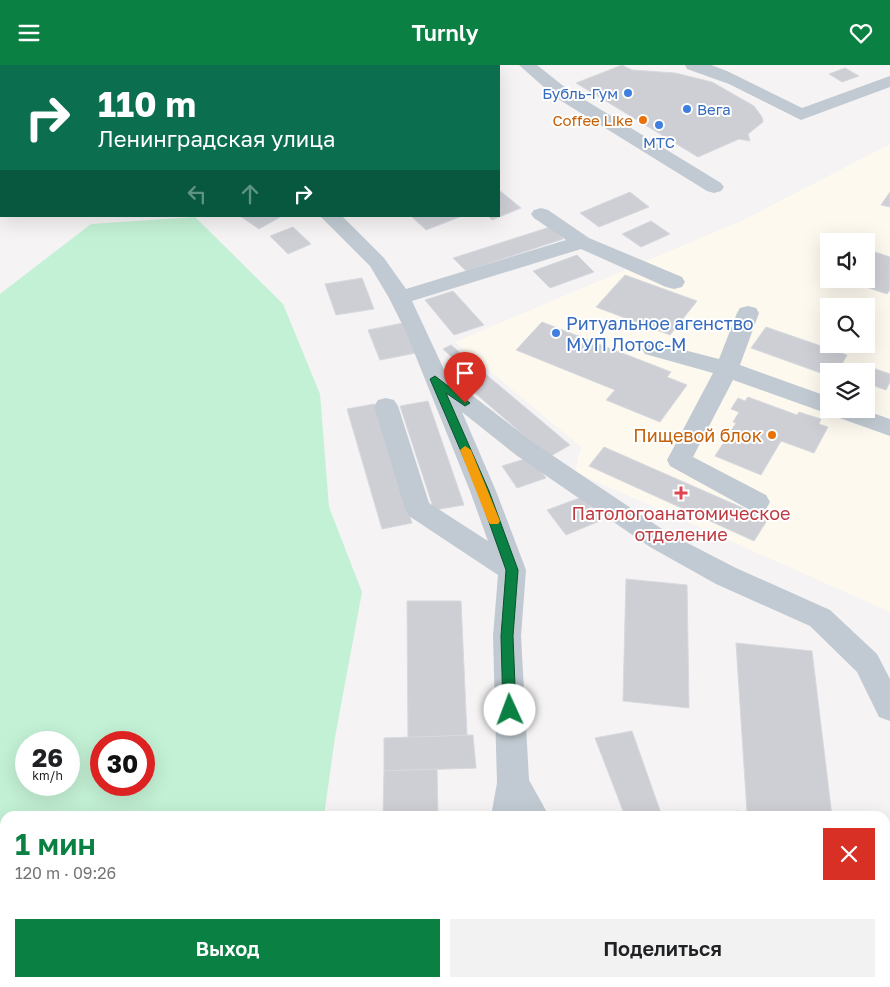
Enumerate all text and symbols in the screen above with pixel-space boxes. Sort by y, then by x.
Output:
icon: menu [15,19,43,47]
text: Turnly [412,19,478,46]
icon: heart [847,19,875,47]
text: 110 m [98,83,196,125]
place label: Бубль-Гум [542,84,618,102]
icon: right [15,85,80,150]
marker: Бубль-Гум [622,87,634,99]
place label: Вега [697,100,731,118]
marker: Вега [681,103,693,115]
place label: Coffee Like [552,111,633,129]
marker: Coffee Like [637,114,649,126]
marker: МТС [653,119,665,131]
text: Ленинградская улица [98,125,336,152]
place label: МТС [643,133,675,151]
icon: left [183,180,211,208]
icon: ahead [236,180,264,208]
icon: right [289,180,317,208]
map controls [820,233,875,418]
button: sound [820,233,875,288]
button: search [820,298,875,353]
place label: Ритуальное агенство МУП Лотос-М [566,312,754,355]
marker: Ритуальное агенство МУП Лотос-М [550,327,562,339]
pin [444,352,486,403]
icon: arrive [451,359,479,387]
button: layers [820,363,875,418]
place label: Пищевой блок [633,424,762,446]
marker: Пищевой блок [766,429,778,441]
marker: Патологоанатомическое отделение [674,486,688,500]
place label: Патологоанатомическое отделение [572,502,790,545]
position arrow [483,683,535,735]
speed limit sign: 30 [90,731,155,796]
text: 26 [32,742,63,773]
text: km/h [32,768,63,783]
text: 1 мин [15,826,96,862]
button: close [823,828,875,880]
text: 120 m · 09:26 [15,863,116,883]
button: Выход [15,919,440,977]
button: Поделиться [450,919,875,977]

